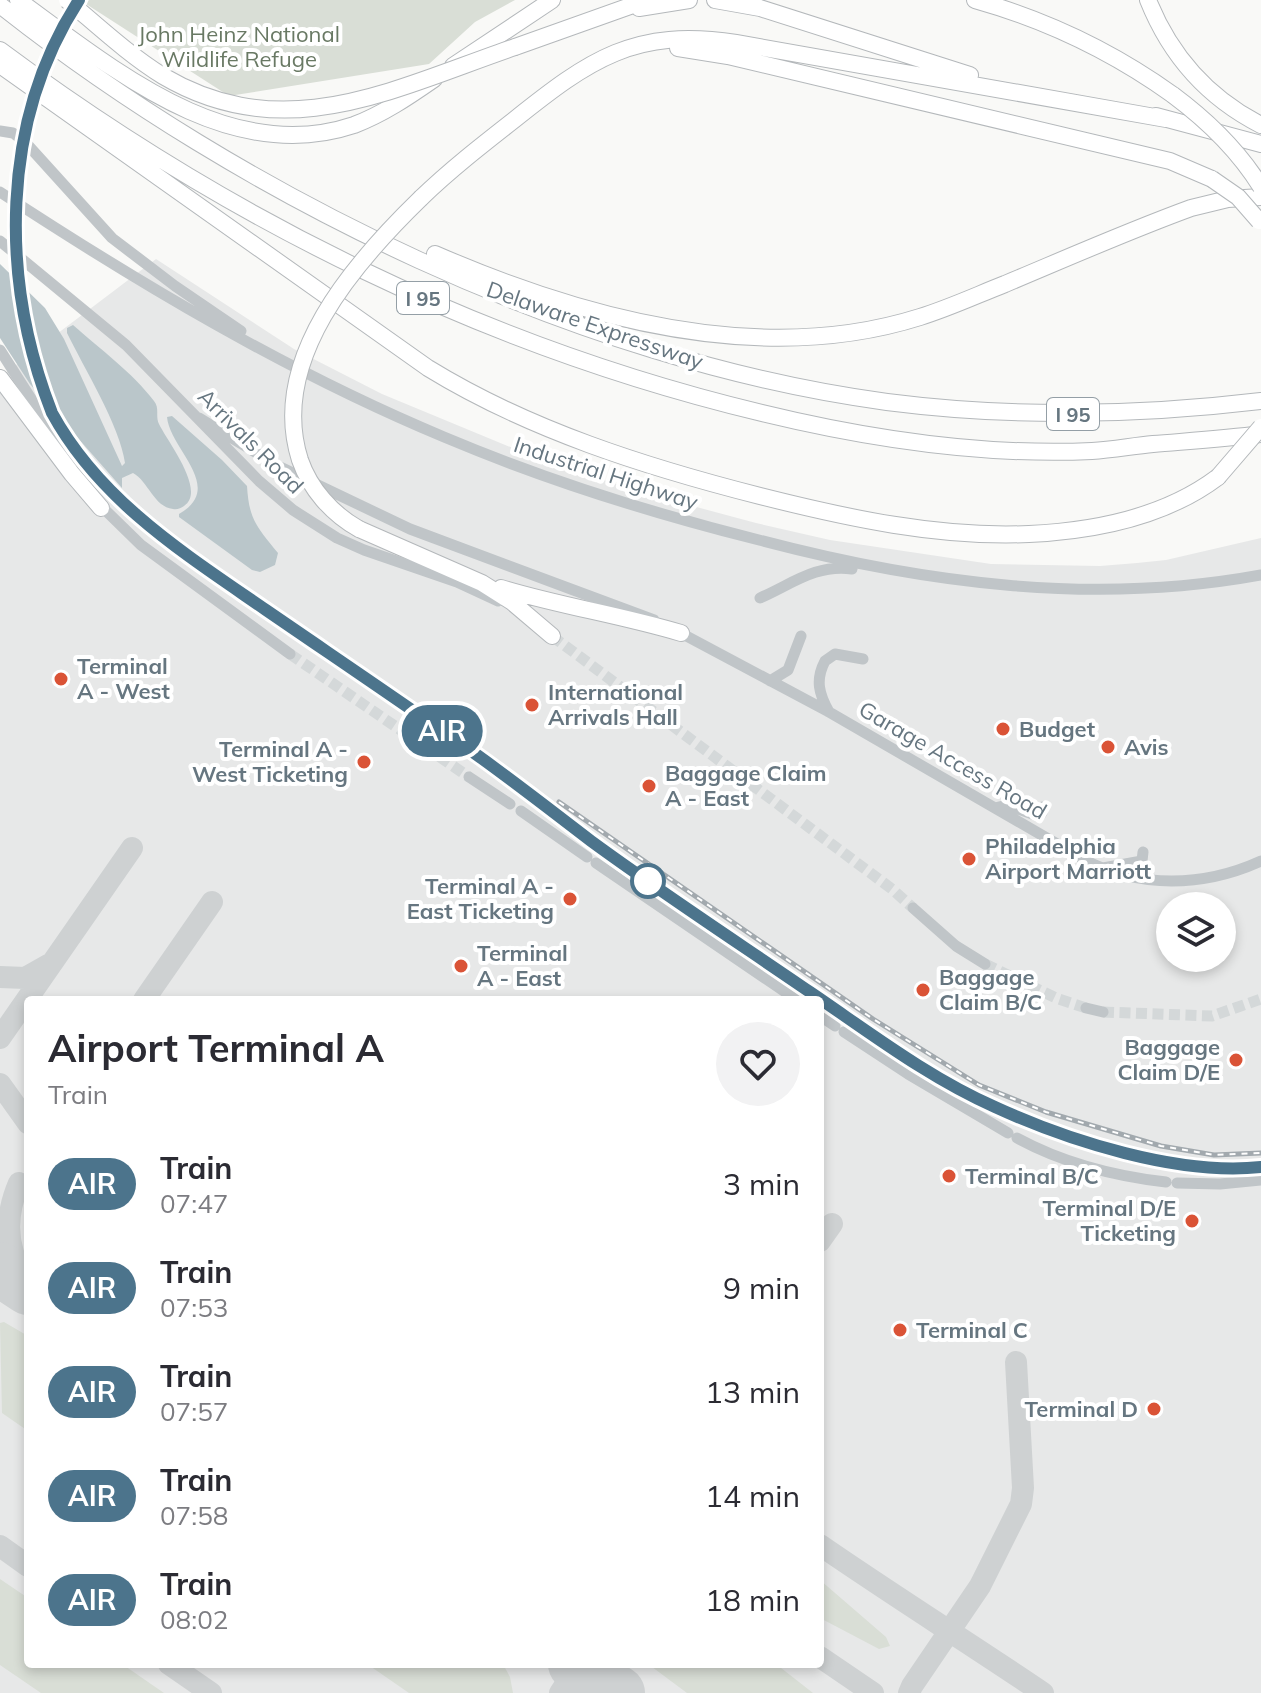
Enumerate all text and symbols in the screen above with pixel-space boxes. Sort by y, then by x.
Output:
park label: John Heinz National Wildlife Refuge [138,20,340,73]
street label: Delaware Expressway [483,275,707,375]
road number: I 95 [397,282,449,314]
street label: Arrivals Road [192,382,310,500]
road number: I 95 [1047,398,1099,430]
street label: Industrial Highway [510,430,702,516]
place label: Terminal A - West [77,652,170,705]
marker: Terminal A - West [52,670,70,688]
place label: International Arrivals Hall [548,678,683,731]
street label: Garage Access Road [854,695,1052,825]
marker: International Arrivals Hall [523,696,541,714]
line badge: AIR [396,705,488,757]
text: AIR [418,713,466,748]
place label: Budget [1019,715,1095,743]
marker: Budget [994,720,1012,738]
place label: Avis [1124,733,1169,761]
place label: Terminal A - West Ticketing [192,735,348,788]
marker: Avis [1099,738,1117,756]
marker: Terminal A - West Ticketing [355,753,373,771]
place label: Baggage Claim A - East [665,759,827,812]
marker: Baggage Claim A - East [640,777,658,795]
place label: Philadelphia Airport Marriott [985,832,1151,885]
marker: Philadelphia Airport Marriott [960,850,978,868]
unlabelled marker [631,864,665,898]
place label: Terminal A - East Ticketing [407,872,554,925]
marker: Terminal A - East Ticketing [561,890,579,908]
map controls [1156,892,1236,972]
button: layers [1156,892,1236,972]
place label: Terminal A - East [477,939,568,992]
marker: Terminal A - East [452,957,470,975]
place label: Baggage Claim B/C [939,963,1042,1016]
marker: Baggage Claim B/C [914,981,932,999]
button: heart [716,1022,800,1106]
text: Airport Terminal A [48,1024,384,1072]
place label: Baggage Claim D/E [1117,1033,1220,1086]
marker: Baggage Claim D/E [1227,1051,1245,1069]
text: Train [48,1078,108,1111]
text: Train [160,1149,232,1187]
place label: Terminal B/C [965,1162,1099,1190]
text: 3 min [723,1165,800,1203]
text: AIR [68,1166,116,1201]
marker: Terminal B/C [940,1167,958,1185]
text: 07:47 [160,1187,228,1220]
place label: Terminal D/E Ticketing [1043,1194,1176,1247]
marker: Terminal D/E Ticketing [1183,1212,1201,1230]
text: Train [160,1253,232,1291]
text: 9 min [723,1269,800,1307]
text: AIR [68,1270,116,1305]
text: 07:53 [160,1291,228,1324]
place label: Terminal C [916,1316,1028,1344]
marker: Terminal C [891,1321,909,1339]
text: Train [160,1357,232,1395]
text: 13 min [705,1373,800,1411]
text: AIR [68,1374,116,1409]
text: 07:57 [160,1395,228,1428]
place label: Terminal D [1024,1395,1138,1423]
marker: Terminal D [1145,1400,1163,1418]
text: Train [160,1461,232,1499]
text: 14 min [705,1477,800,1515]
text: AIR [68,1478,116,1513]
text: 07:58 [160,1499,228,1532]
text: Train [160,1565,232,1603]
text: 18 min [705,1581,800,1619]
text: AIR [68,1582,116,1617]
text: 08:02 [160,1603,228,1636]

